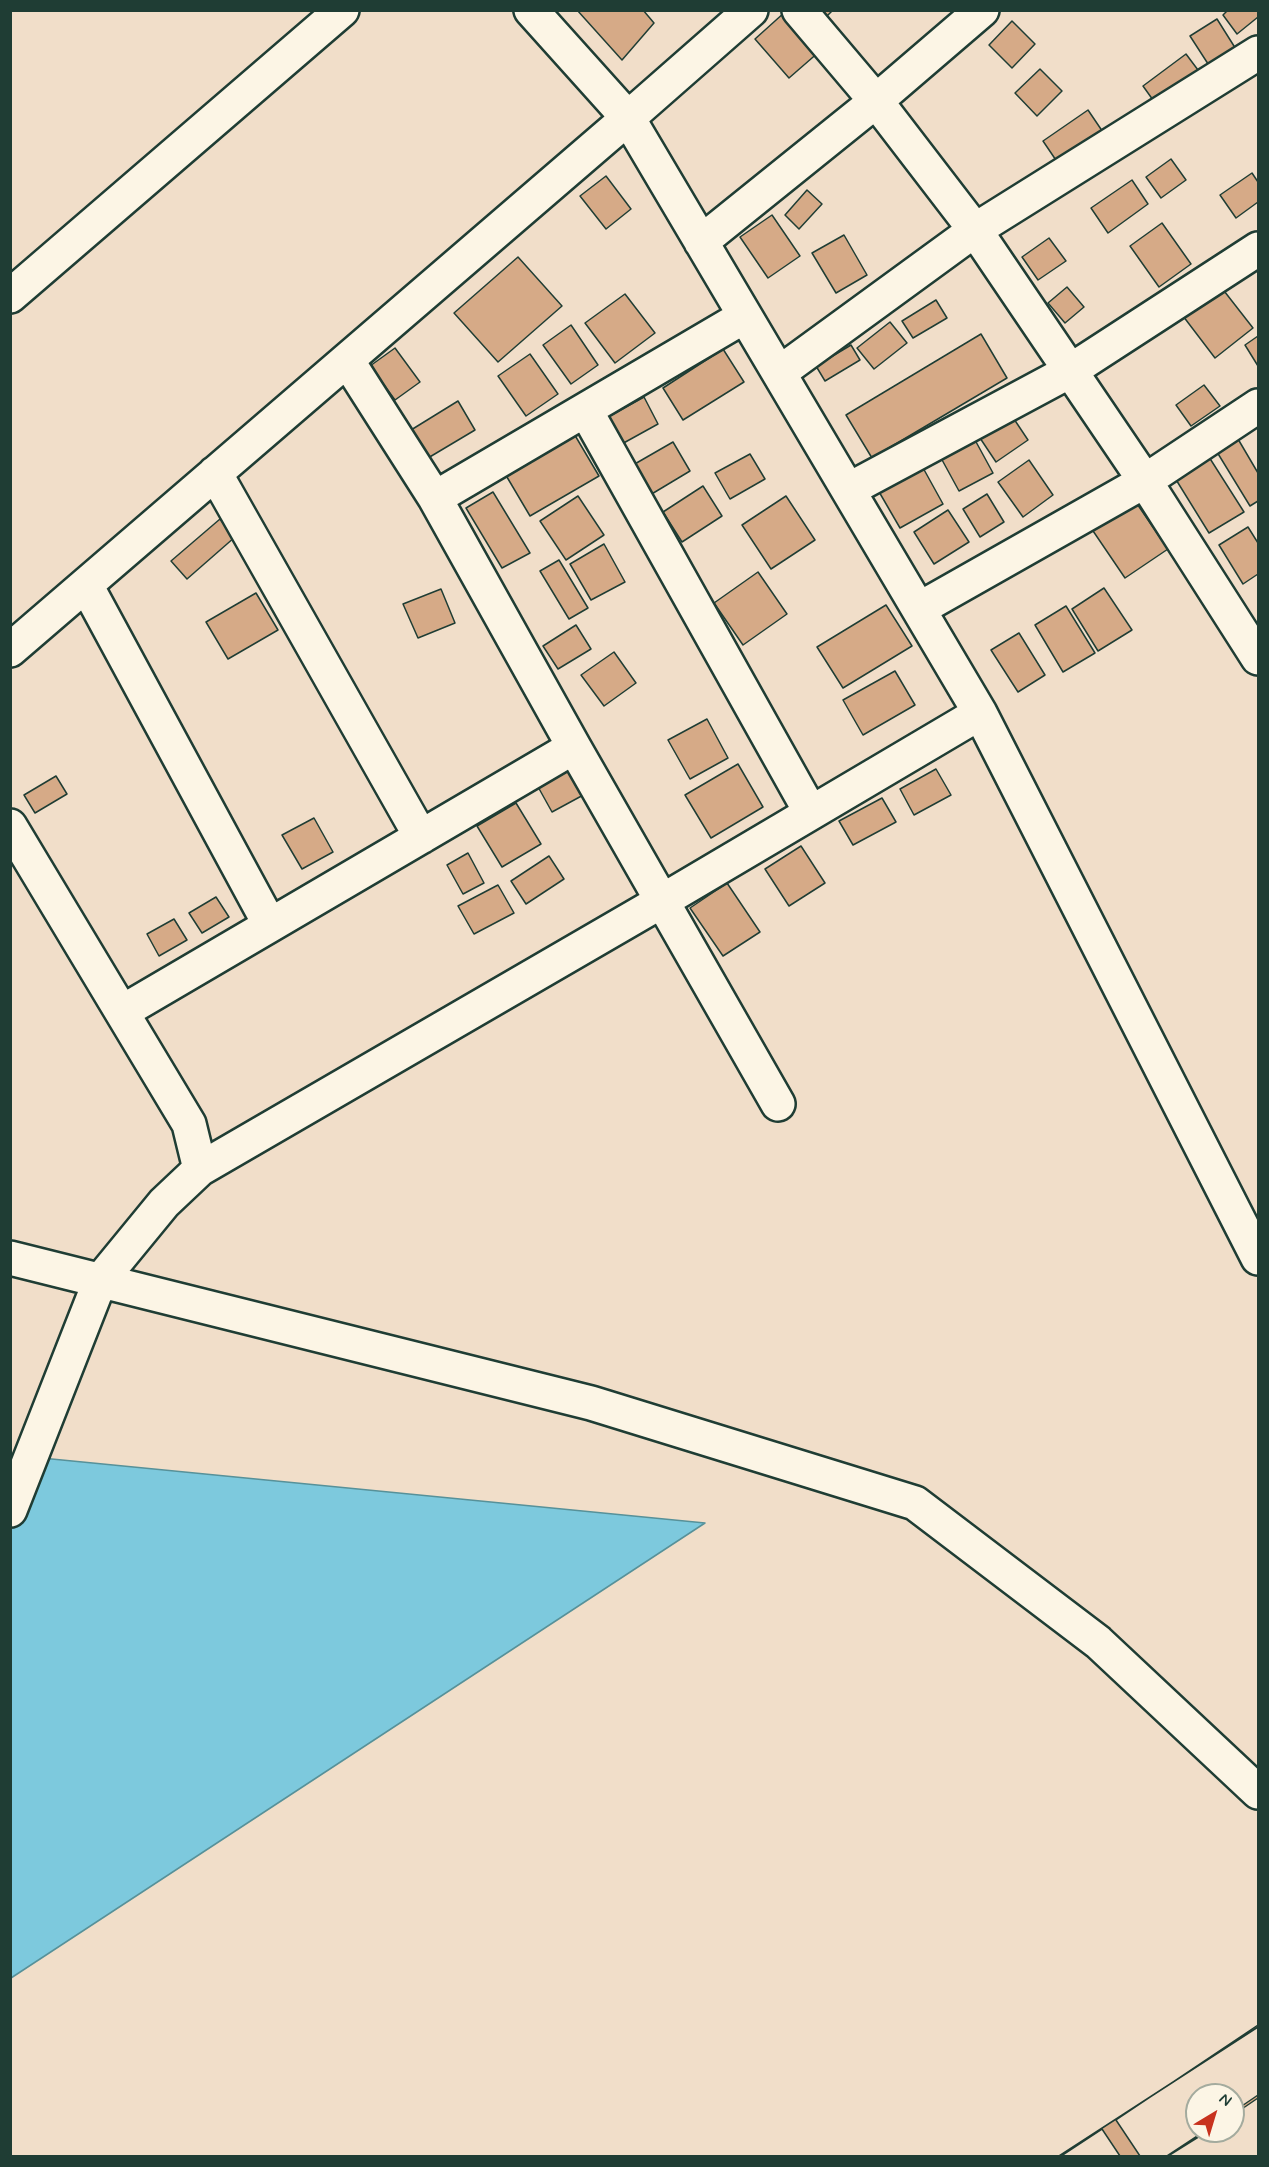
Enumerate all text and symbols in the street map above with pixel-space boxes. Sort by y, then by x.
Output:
north arrow [1185,2083,1245,2143]
text: N [1214,2088,1236,2112]

